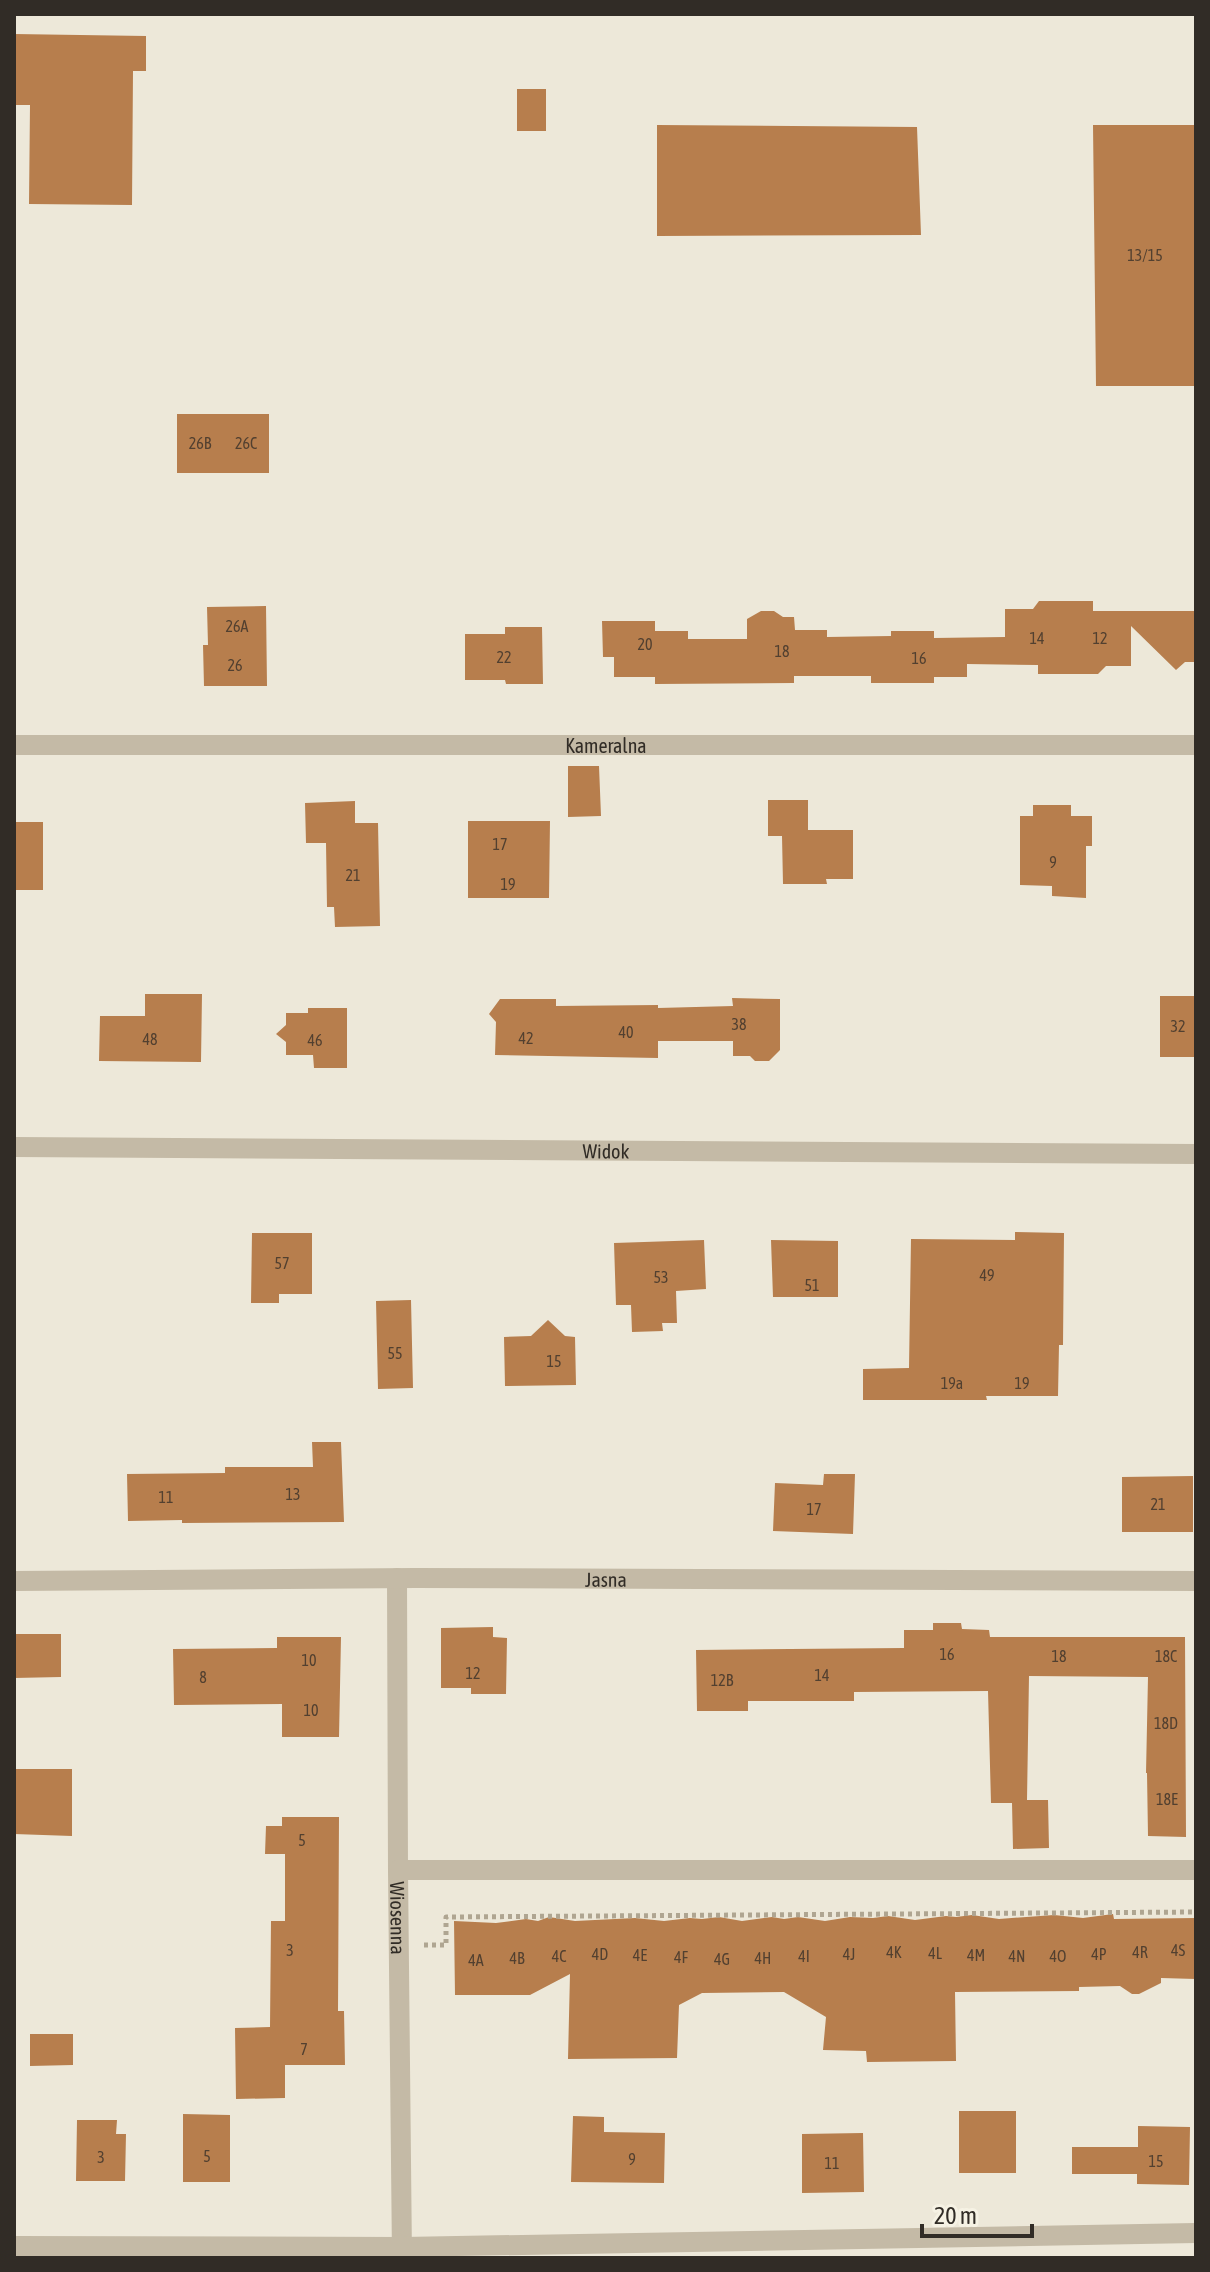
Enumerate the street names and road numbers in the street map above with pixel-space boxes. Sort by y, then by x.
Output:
street label: Kameralna [565,734,647,757]
street label: Widok [583,1139,630,1162]
street label: Jasna [585,1567,627,1590]
street label: Wiosenna [387,1881,410,1955]

